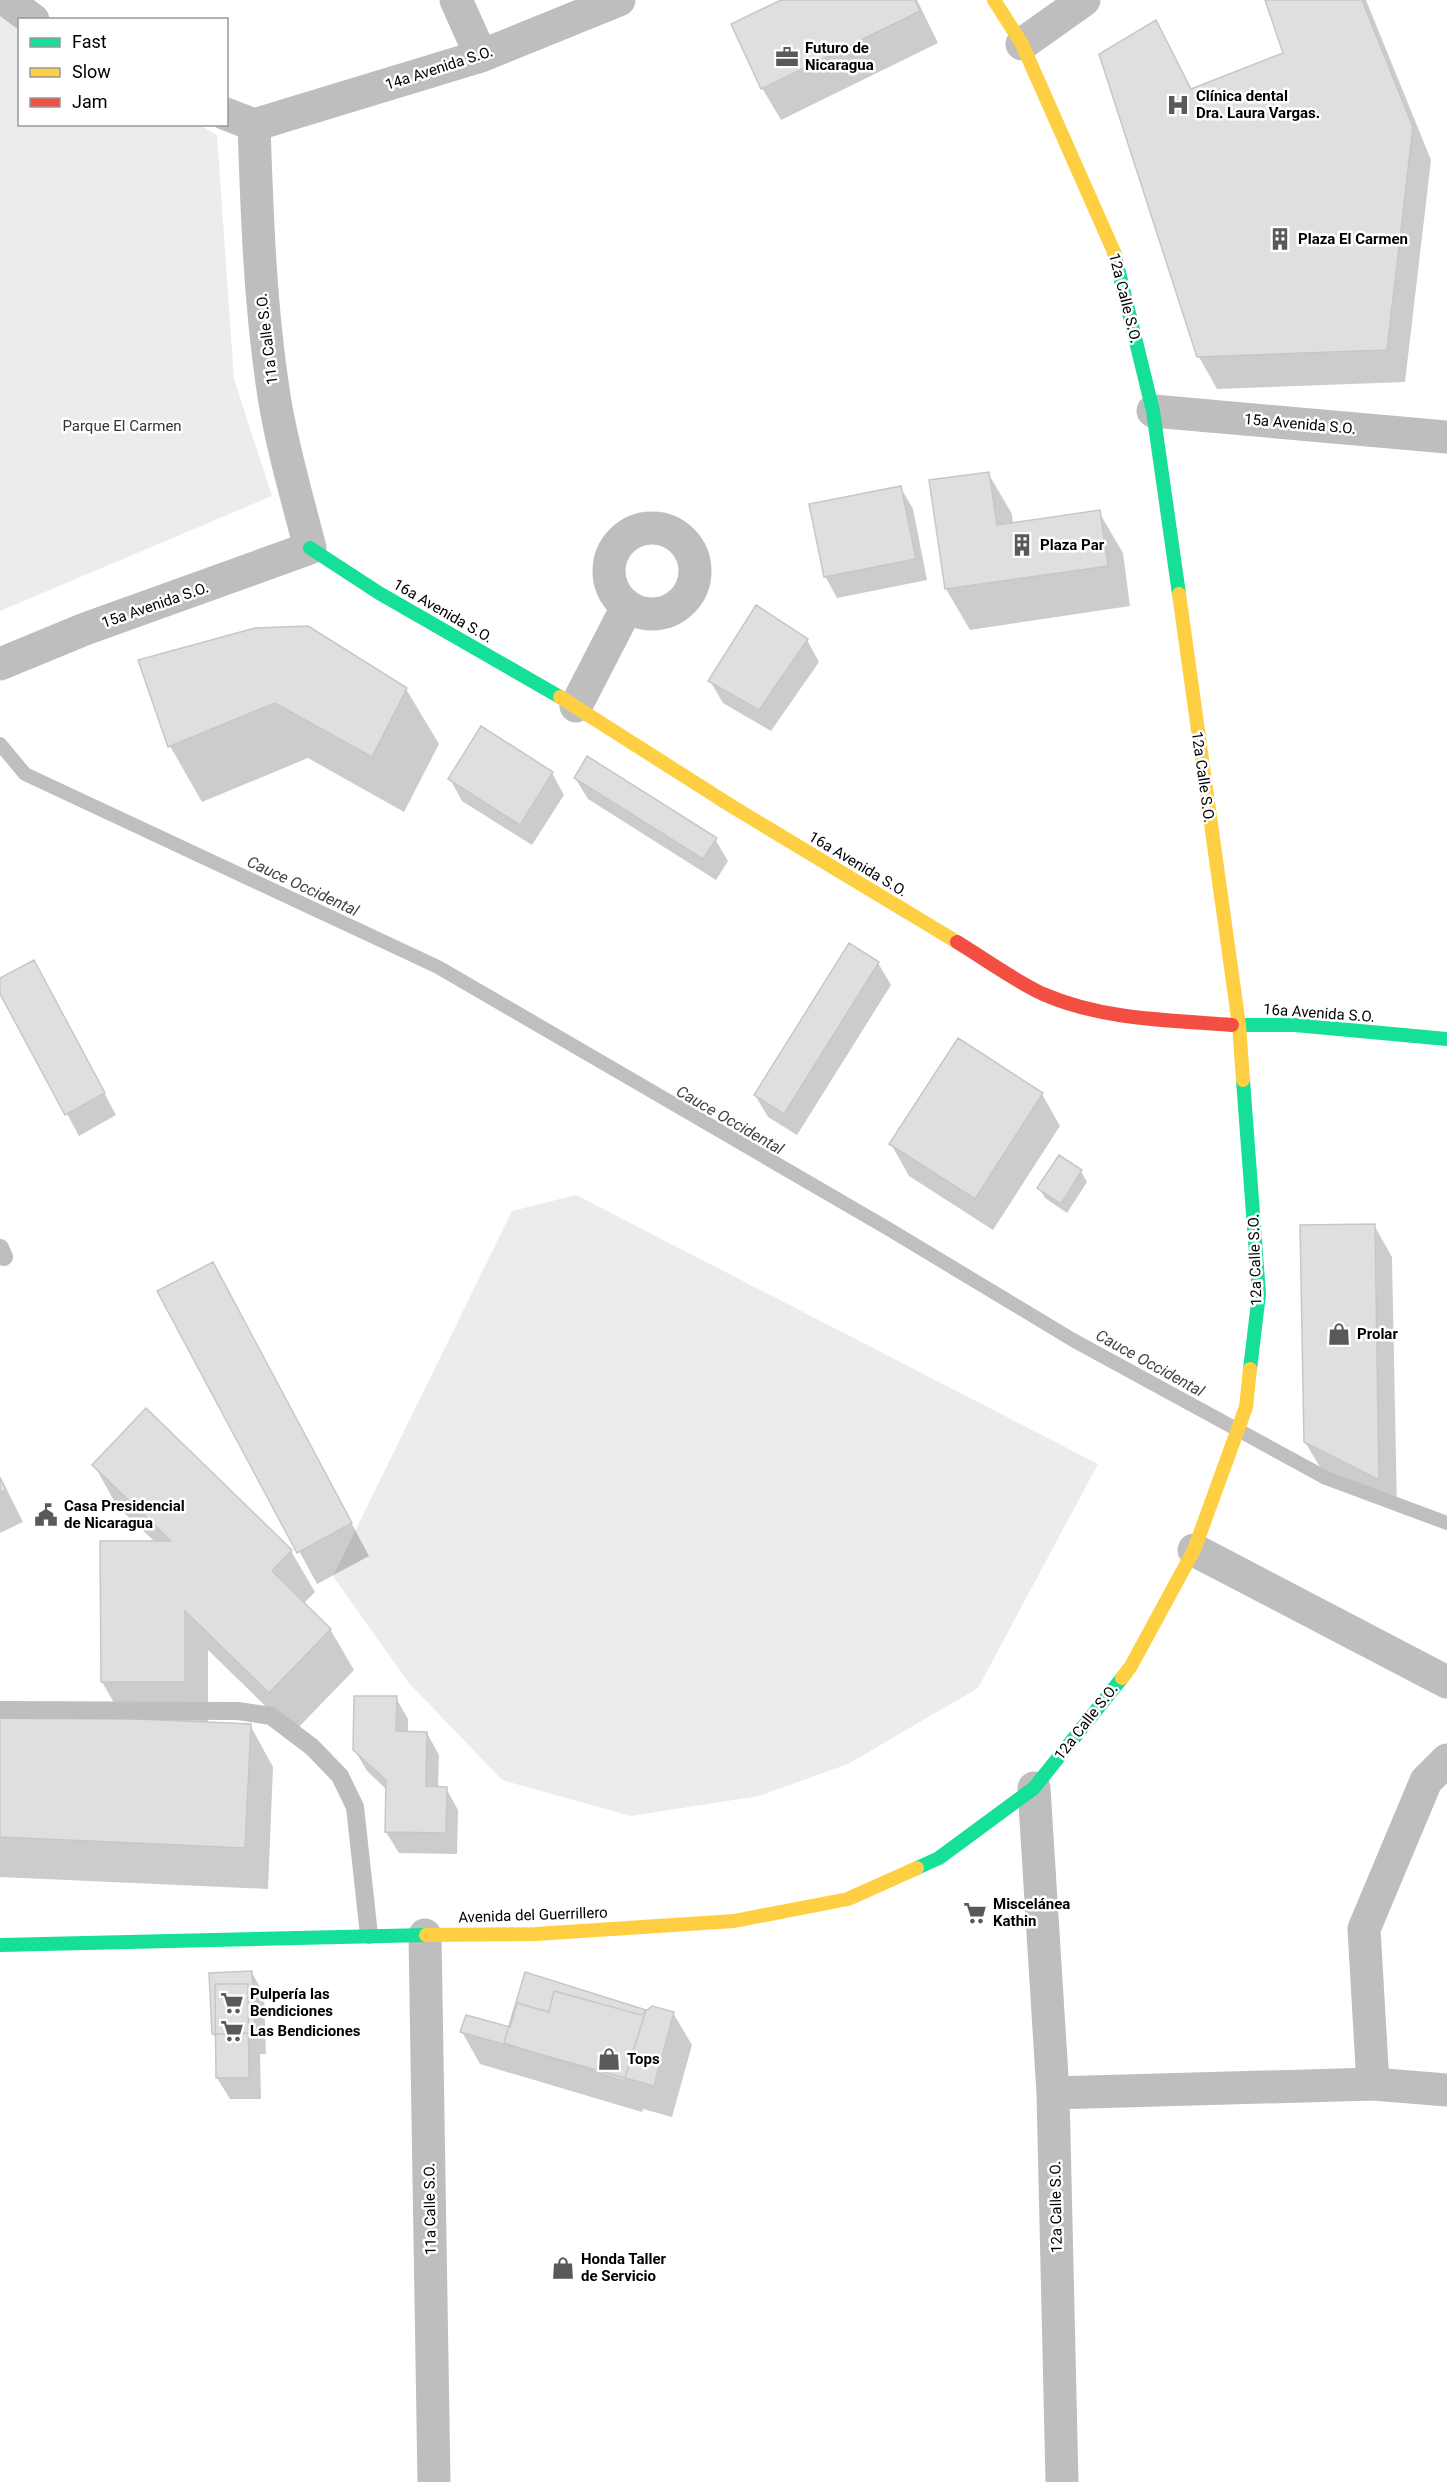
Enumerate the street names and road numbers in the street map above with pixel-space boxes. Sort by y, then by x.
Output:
street label: 14a Avenida S.O. [383,42,495,94]
street label: 12a Calle S.O. [1105,251,1145,345]
street label: 11a Calle S.O. [252,292,282,386]
street label: 15a Avenida S.O. [1243,410,1357,438]
street label: 16a Avenida S.O. [390,575,496,647]
street label: 15a Avenida S.O. [99,578,211,632]
street label: 12a Calle S.O. [1188,730,1218,824]
street label: 16a Avenida S.O. [805,827,911,901]
street label: 16a Avenida S.O. [1263,1000,1375,1026]
street label: 12a Calle S.O. [1244,1214,1266,1306]
street label: 12a Calle S.O. [1051,1680,1121,1764]
street label: Avenida del Guerrillero [458,1903,608,1927]
street label: 12a Calle S.O. [1046,2161,1066,2253]
street label: 11a Calle S.O. [420,2163,440,2255]

